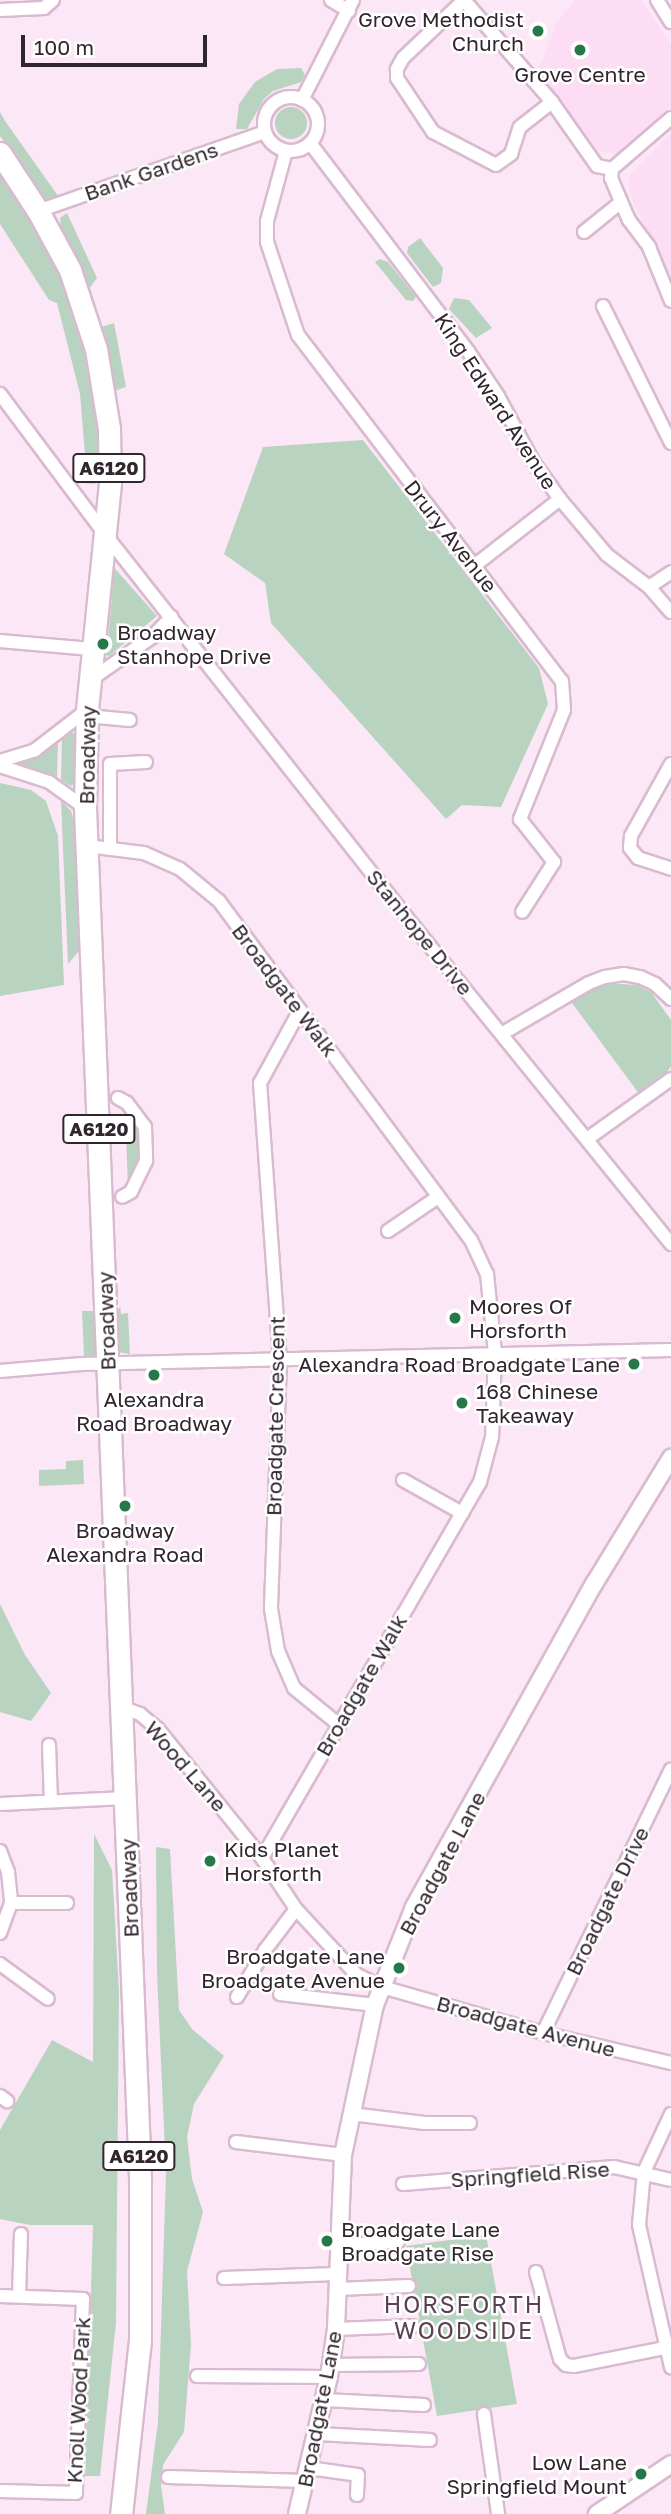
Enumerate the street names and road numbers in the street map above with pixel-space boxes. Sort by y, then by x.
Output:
street label: Bank Gardens [81,136,221,206]
street label: King Edward Avenue [429,308,563,494]
road number: A6120 [72,453,146,484]
street label: Drury Avenue [399,475,503,597]
street label: Broadway [74,705,100,805]
street label: Stanhope Drive [362,864,478,1000]
street label: Broadgate Walk [227,919,343,1061]
road number: A6120 [62,1114,136,1144]
street label: Broadway [92,1271,120,1371]
street label: Broadgate Crescent [261,1316,289,1516]
street label: Broadgate Walk [310,1610,412,1760]
street label: Wood Lane [140,1716,232,1816]
street label: Broadgate Lane [394,1787,490,1939]
street label: Broadgate Drive [560,1823,654,1979]
street label: Broadway [115,1838,143,1938]
street label: Broadgate Avenue [434,1990,618,2062]
road number: A6120 [102,2140,176,2172]
street label: Springfield Rise [450,2156,610,2192]
street label: Knoll Wood Park [61,2316,95,2484]
street label: Broadgate Lane [291,2329,347,2489]

